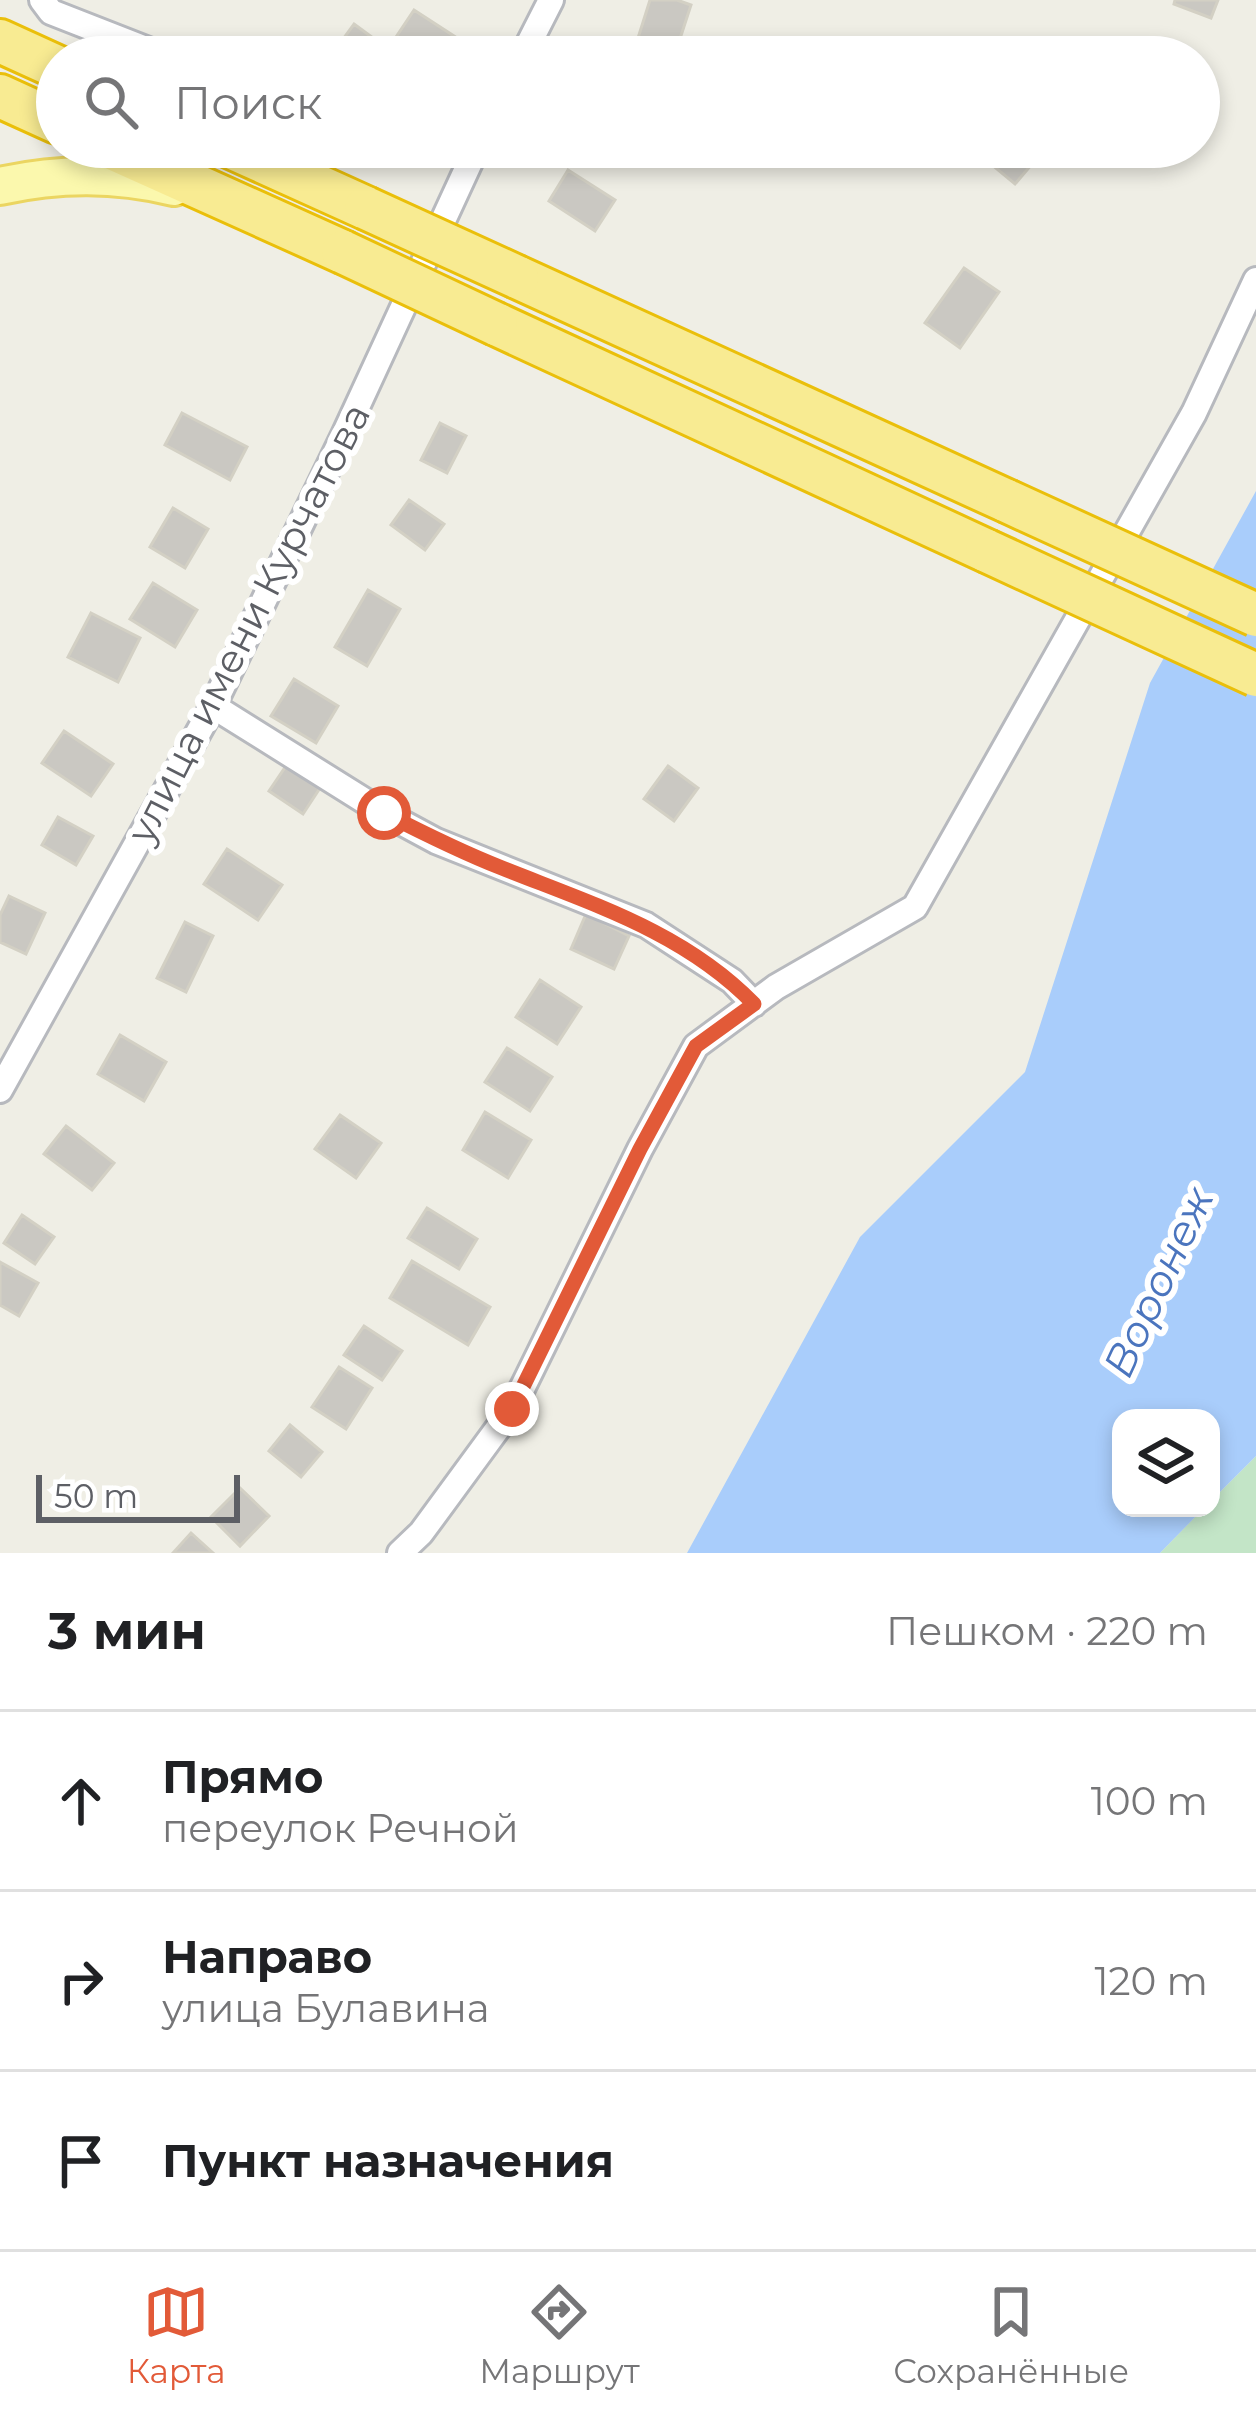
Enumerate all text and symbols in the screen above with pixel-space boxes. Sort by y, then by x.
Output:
search box [36,36,1220,168]
icon: search [78,69,144,135]
text: Поиск [174,75,322,130]
street label: улица имени Курчатова [116,395,380,852]
route start [357,786,411,840]
water label: Воронеж [1091,1178,1225,1385]
route end [485,1382,539,1436]
map controls [1112,1409,1220,1517]
button: layers [1112,1409,1220,1517]
scale bar [36,1469,240,1522]
text: 50 m [54,1476,138,1516]
text: 3 мин [48,1600,206,1662]
text: Пешком · 220 m [886,1607,1208,1655]
text: Прямо [162,1749,323,1804]
icon: ahead [48,1768,114,1834]
text: 100 m [1091,1777,1208,1825]
text: переулок Речной [162,1804,519,1852]
text: Направо [162,1929,372,1984]
icon: right [48,1948,114,2014]
text: 120 m [1094,1957,1208,2005]
text: улица Булавина [162,1984,490,2032]
icon: arrive [48,2128,114,2194]
text: Пункт назначения [162,2133,614,2188]
tab: Карта [127,2279,226,2391]
tab: Маршрут [479,2279,640,2391]
tab: Сохранённые [893,2279,1129,2391]

